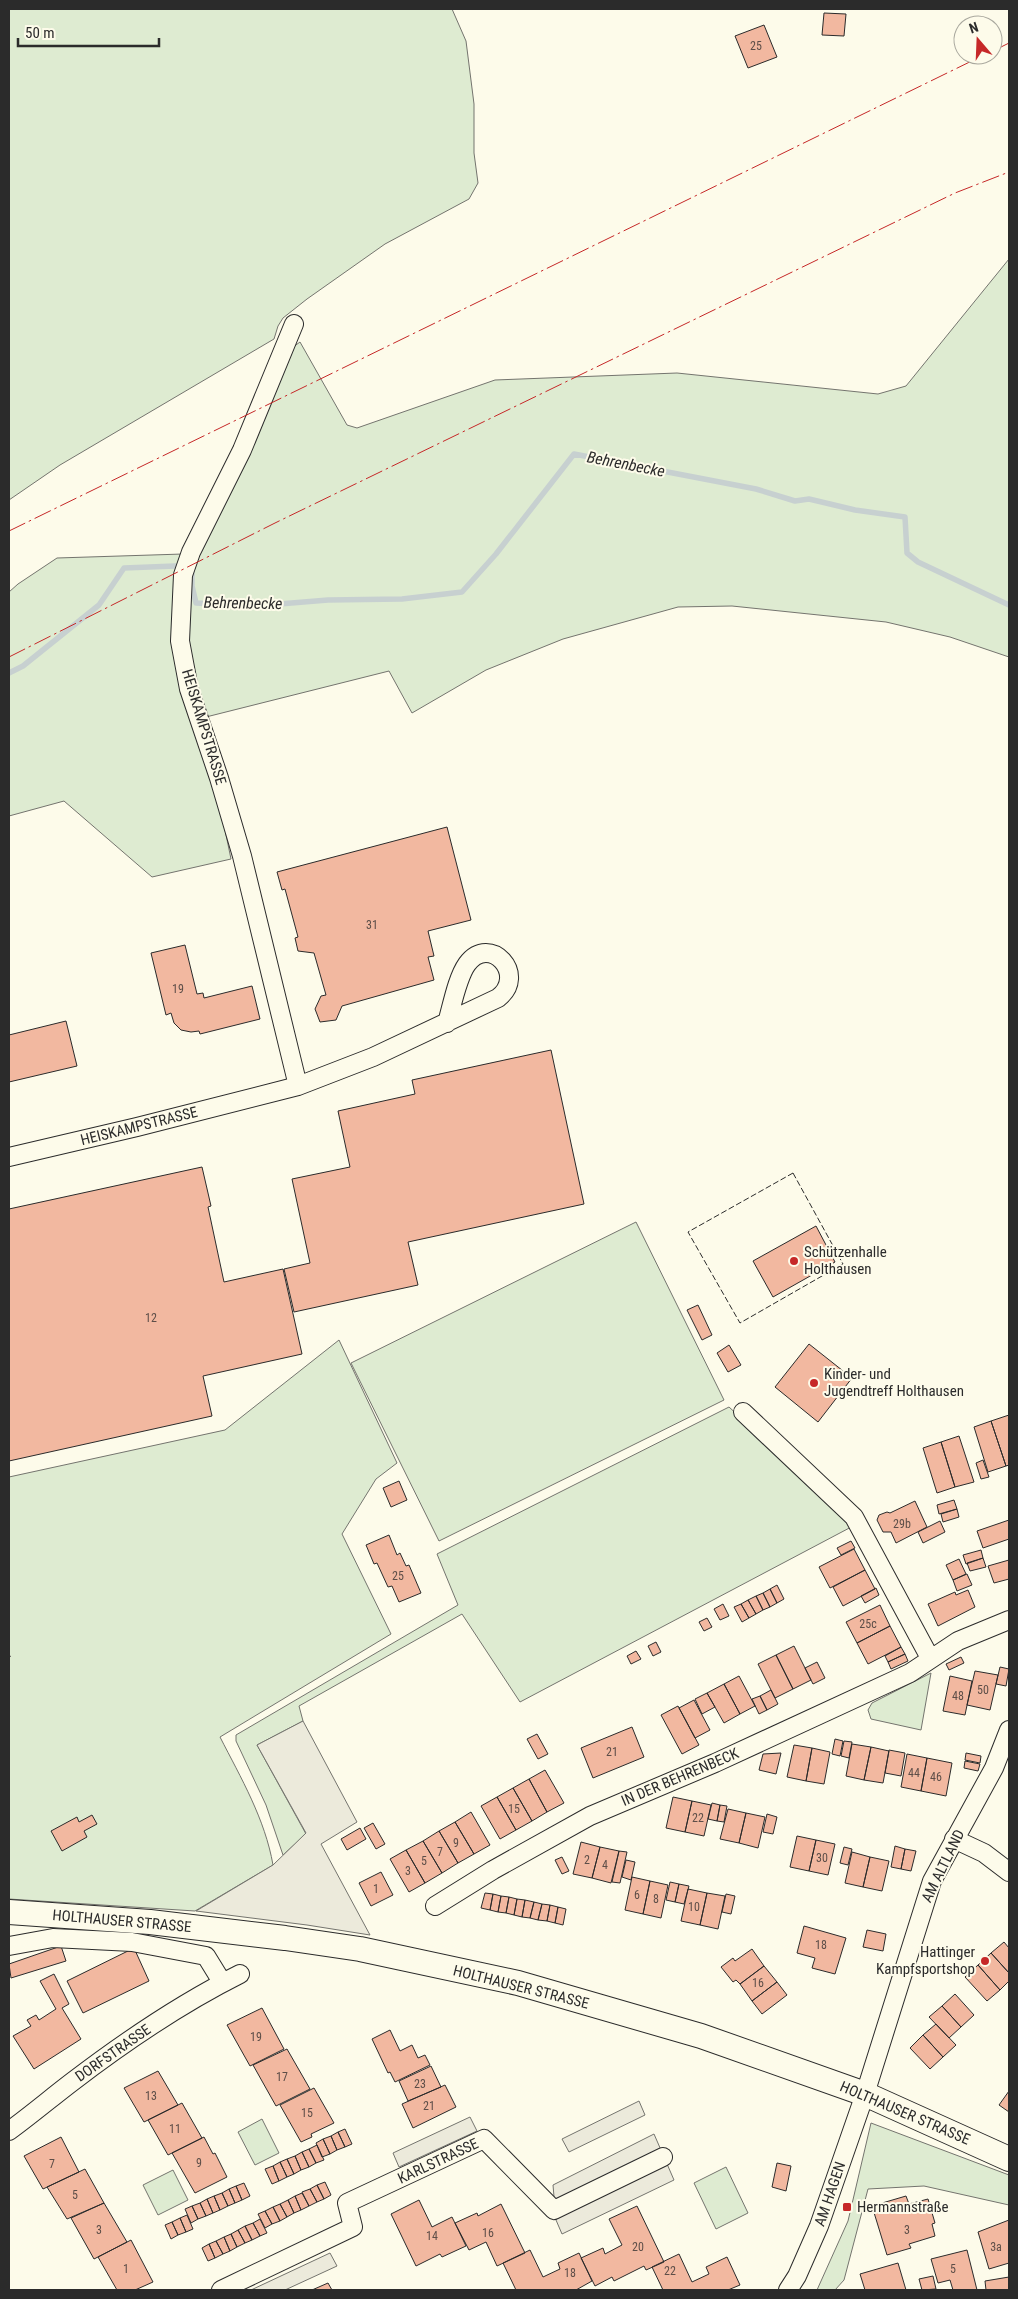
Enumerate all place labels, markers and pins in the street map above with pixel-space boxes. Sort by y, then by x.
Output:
place label: Schützenhalle Holthausen [804,1243,887,1278]
marker: Schützenhalle Holthausen [788,1255,800,1267]
place label: Kinder- und Jugendtreff Holthausen [824,1365,964,1400]
marker: Kinder- und Jugendtreff Holthausen [808,1377,820,1389]
place label: Hattinger Kampfsportshop [876,1943,975,1978]
marker: Hattinger Kampfsportshop [979,1955,991,1967]
place label: Hermannstraße [857,2198,949,2216]
marker: Hermannstraße [841,2201,853,2213]

